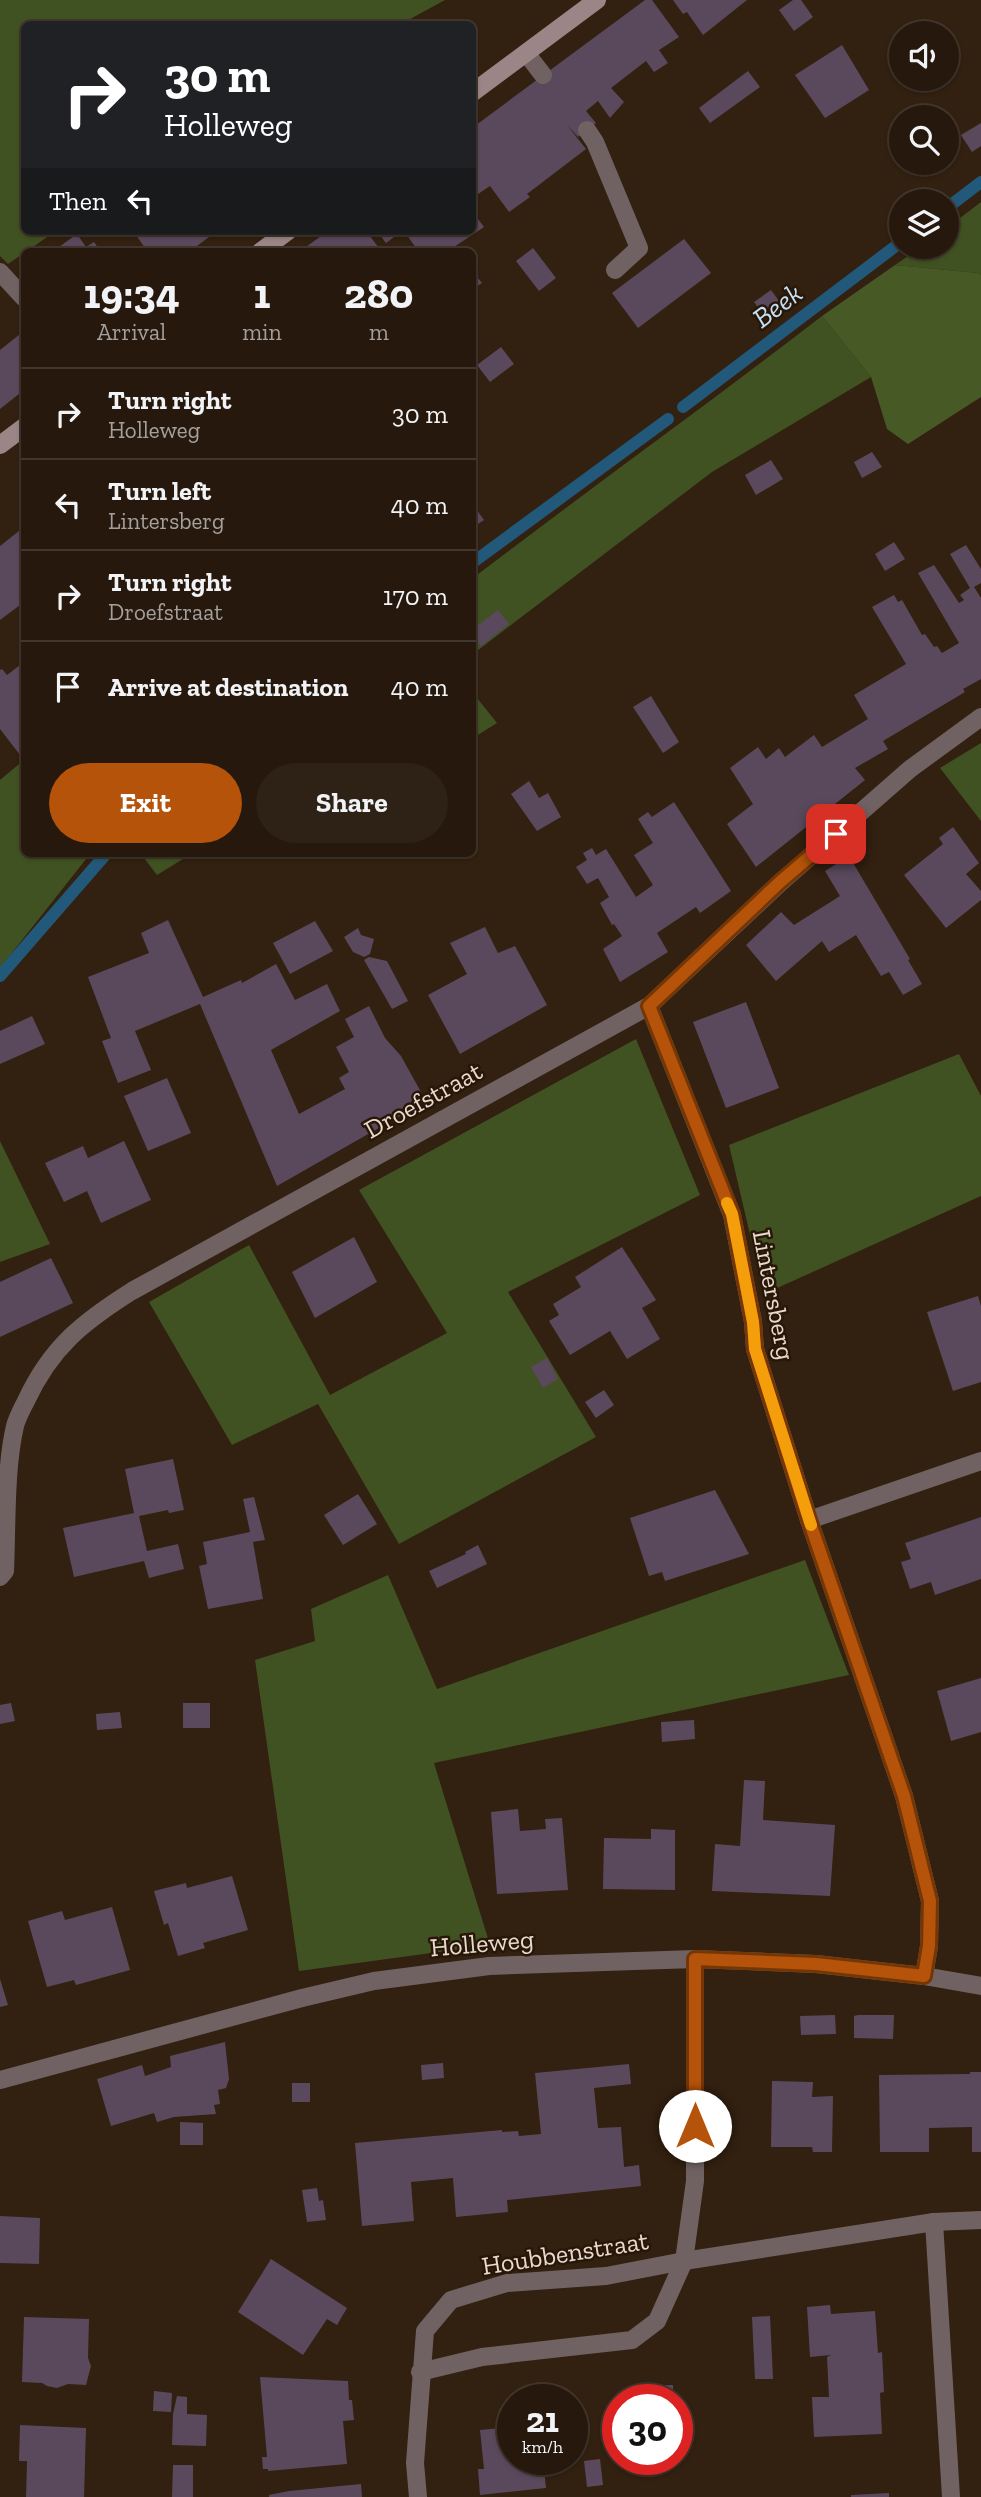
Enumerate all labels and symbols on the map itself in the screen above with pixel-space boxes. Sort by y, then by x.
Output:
water label: Beek [746,276,809,335]
pin [806,804,866,864]
street label: Droefstraat [358,1054,488,1145]
street label: Lintersberg [746,1227,802,1363]
street label: Holleweg [429,1923,535,1963]
position arrow [658,2089,732,2163]
street label: Houbbenstraat [479,2224,651,2282]
speed limit sign: 30 [602,2384,693,2475]

